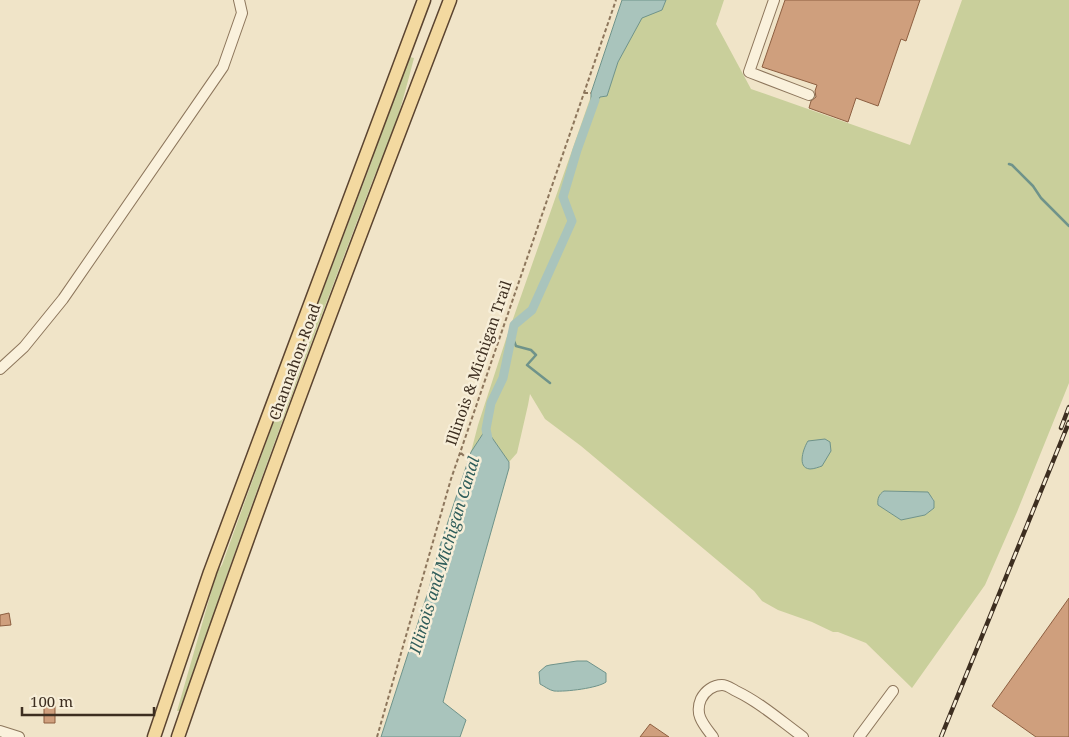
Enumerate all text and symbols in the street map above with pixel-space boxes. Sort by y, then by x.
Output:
street label: Illinois & Michigan Trail [440,277,516,448]
street label: Channahon Road [264,300,324,423]
water label: Illinois and Michigan Canal [403,454,485,657]
scale bar [22,684,155,716]
text: 100 m [30,691,73,711]

